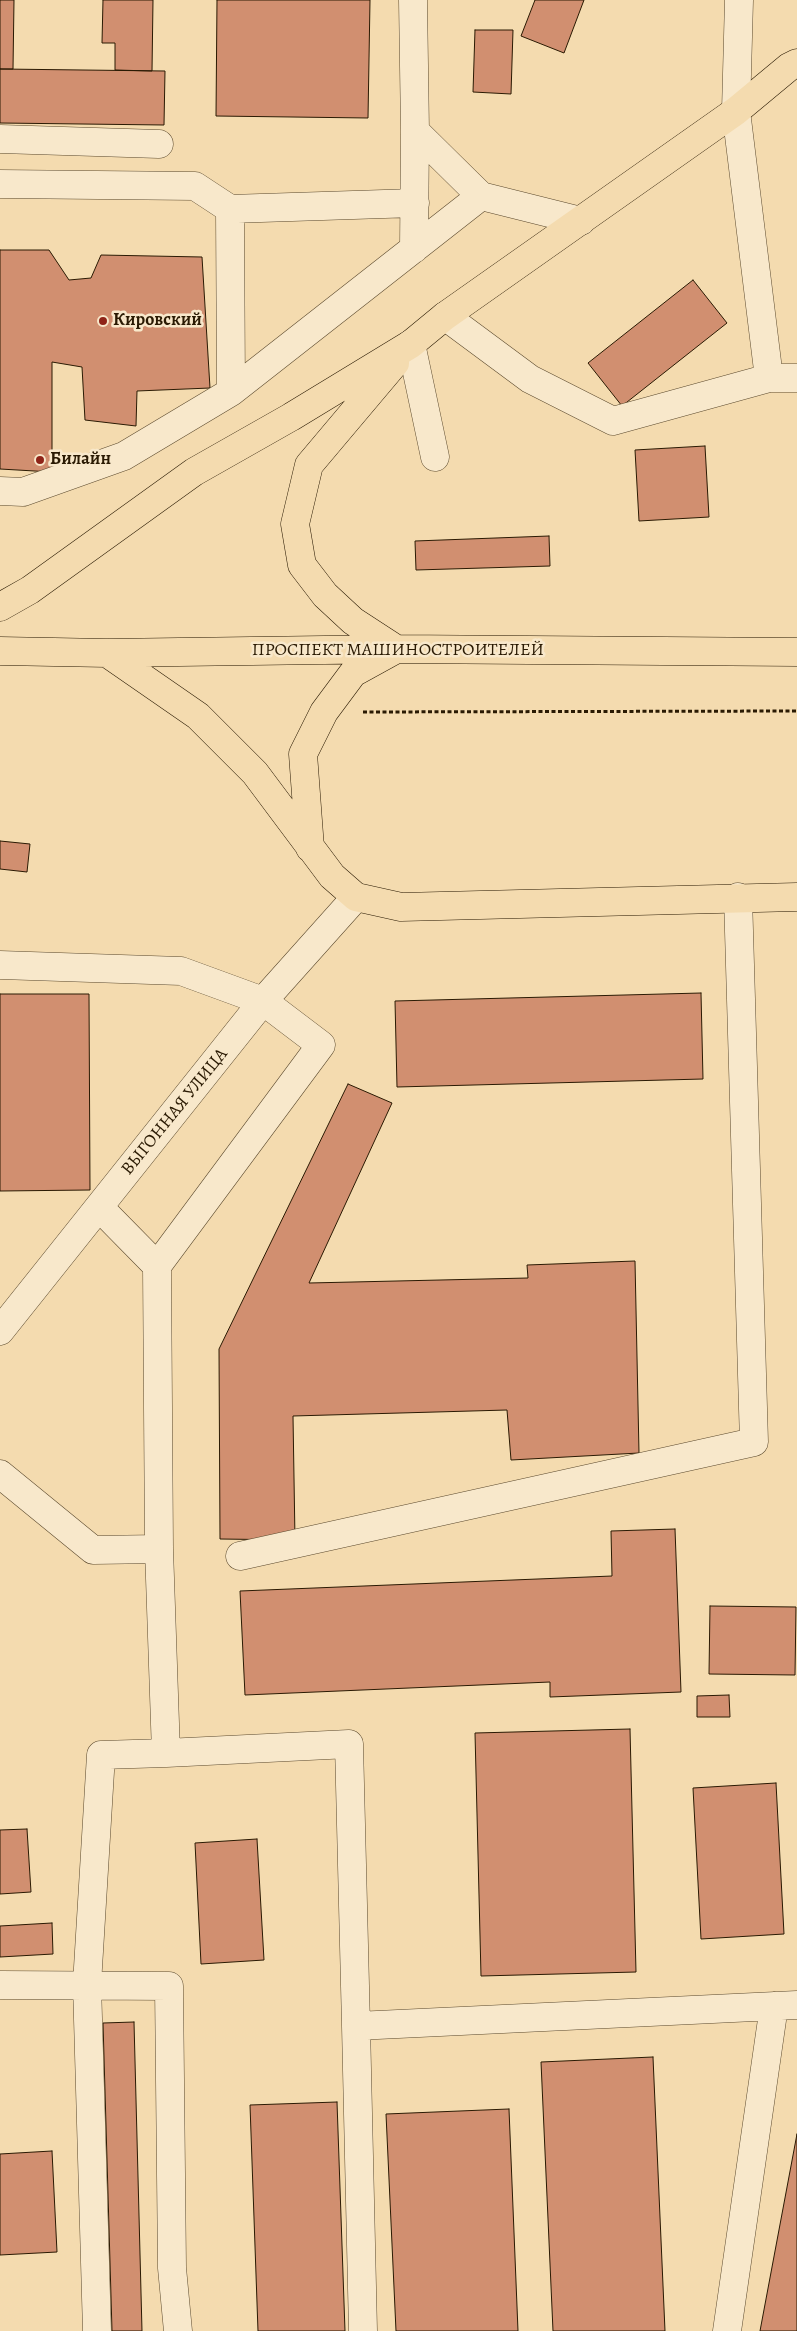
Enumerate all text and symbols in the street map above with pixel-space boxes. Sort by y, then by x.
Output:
place label: Кировский [113,310,202,332]
marker: Кировский [97,315,109,327]
place label: Билайн [50,449,111,471]
marker: Билайн [34,454,46,466]
street label: ПРОСПЕКТ МАШИНОСТРОИТЕЛЕЙ [252,640,544,662]
street label: ВЫГОННАЯ УЛИЦА [117,1044,233,1180]

